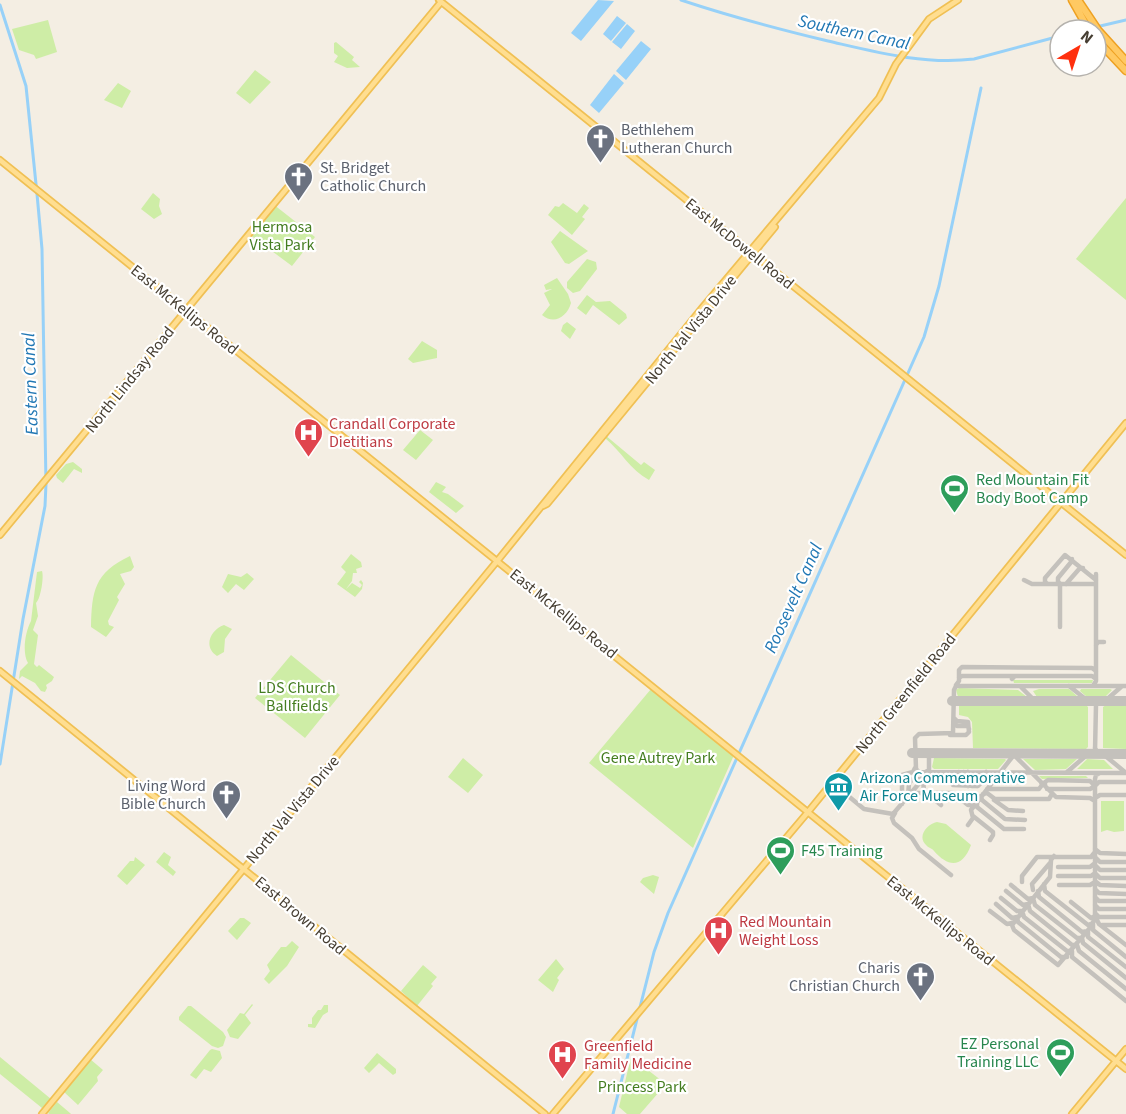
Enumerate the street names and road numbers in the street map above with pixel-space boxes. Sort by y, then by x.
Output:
street label: East McDowell Road [680,193,798,294]
street label: East McKellips Road [126,259,243,360]
street label: North Val Vista Drive [640,270,742,389]
street label: North Lindsay Road [80,322,180,437]
street label: East McKellips Road [505,563,622,664]
street label: North Greenfield Road [850,629,961,758]
street label: North Val Vista Drive [241,751,345,868]
street label: East McKellips Road [882,870,999,971]
street label: East Brown Road [250,871,351,960]

